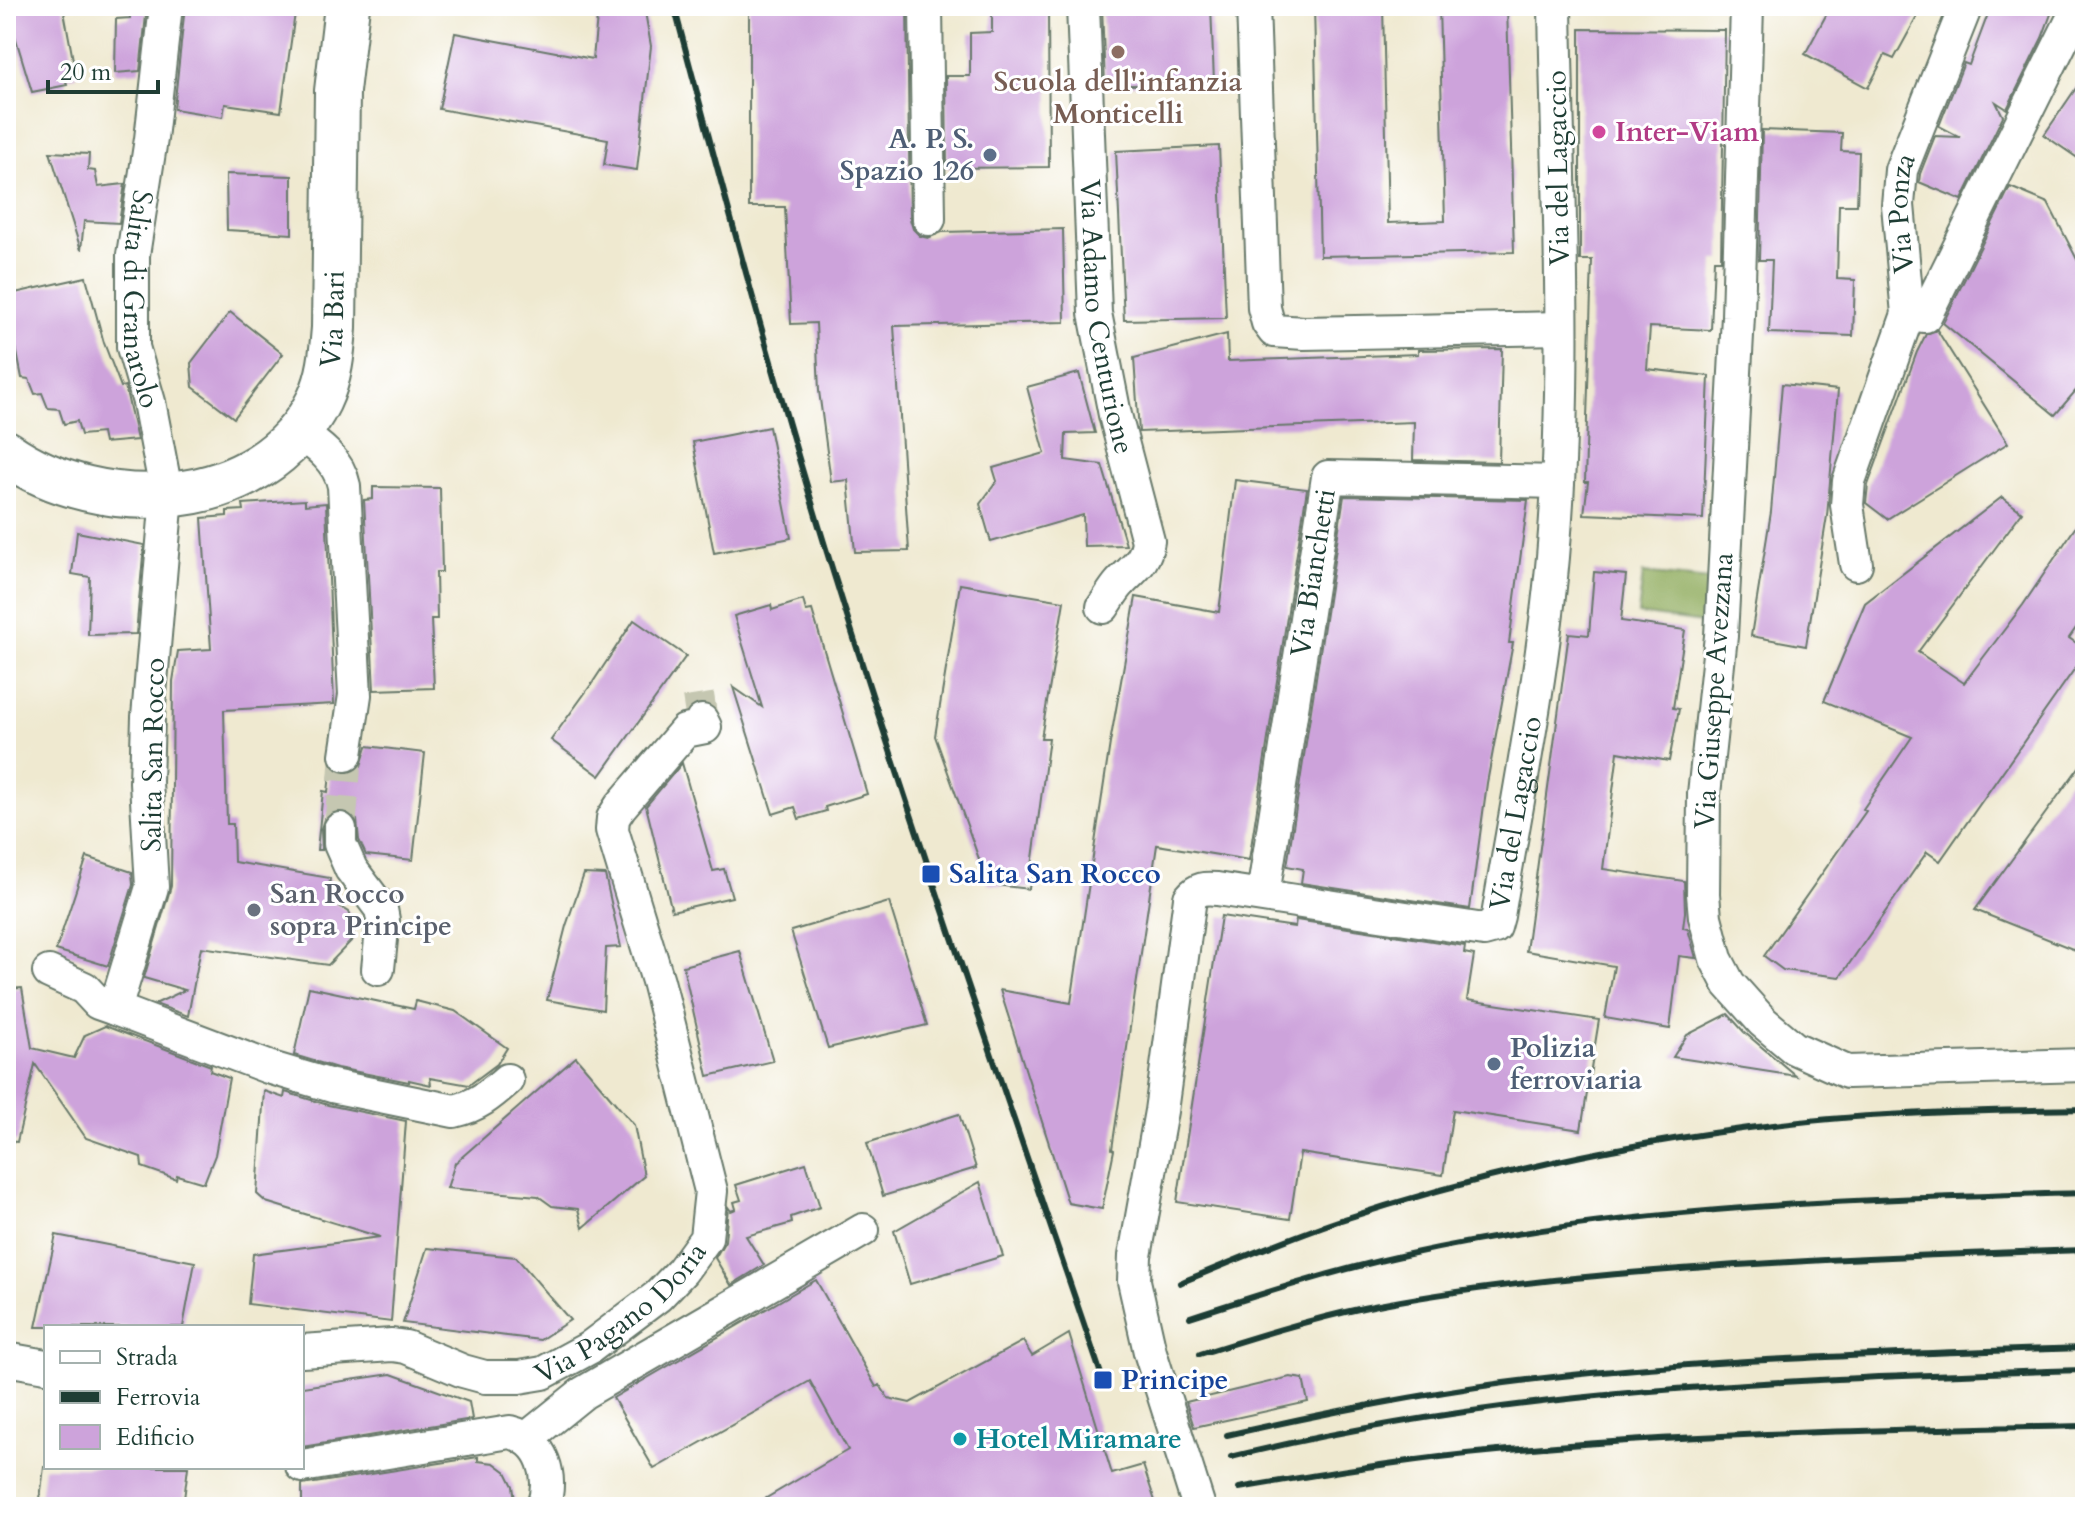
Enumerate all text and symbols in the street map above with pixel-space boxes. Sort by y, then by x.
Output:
marker: Scuola dell'infanzia Monticelli [1109,43,1127,61]
scale bar [48,44,158,94]
text: 20 m [60,56,112,89]
place label: Scuola dell'infanzia Monticelli [993,63,1243,133]
street label: Via del Lagaccio [1537,70,1579,266]
place label: Inter-Viam [1615,113,1759,151]
place label: A. P. S. Spazio 126 [840,120,974,190]
marker: Inter-Viam [1590,123,1608,141]
marker: A. P. S. Spazio 126 [981,146,999,164]
street label: Via Ponza [1879,147,1925,275]
street label: Via Adamo Centurione [1071,178,1143,458]
street label: Salita di Granarolo [114,188,169,413]
street label: Via Bari [311,270,354,370]
street label: Via Bianchetti [1281,486,1345,660]
street label: Via Giuseppe Avezzana [1685,551,1743,831]
street label: Salita San Rocco [132,658,174,852]
street label: Via del Lagaccio [1480,714,1551,913]
place label: Salita San Rocco [949,855,1161,893]
marker: Salita San Rocco [920,863,942,885]
place label: San Rocco sopra Principe [270,875,452,945]
marker: San Rocco sopra Principe [245,901,263,919]
place label: Polizia ferroviaria [1510,1029,1642,1099]
marker: Polizia ferroviaria [1485,1055,1503,1073]
street label: Via Pagano Doria [528,1235,716,1393]
legend [44,1325,304,1469]
text: Strada [116,1341,179,1374]
place label: Principe [1121,1361,1228,1399]
marker: Principe [1092,1369,1114,1391]
text: Ferrovia [116,1381,201,1414]
place label: Hotel Miramare [976,1420,1182,1458]
text: Edificio [116,1421,195,1454]
marker: Hotel Miramare [951,1430,969,1448]

